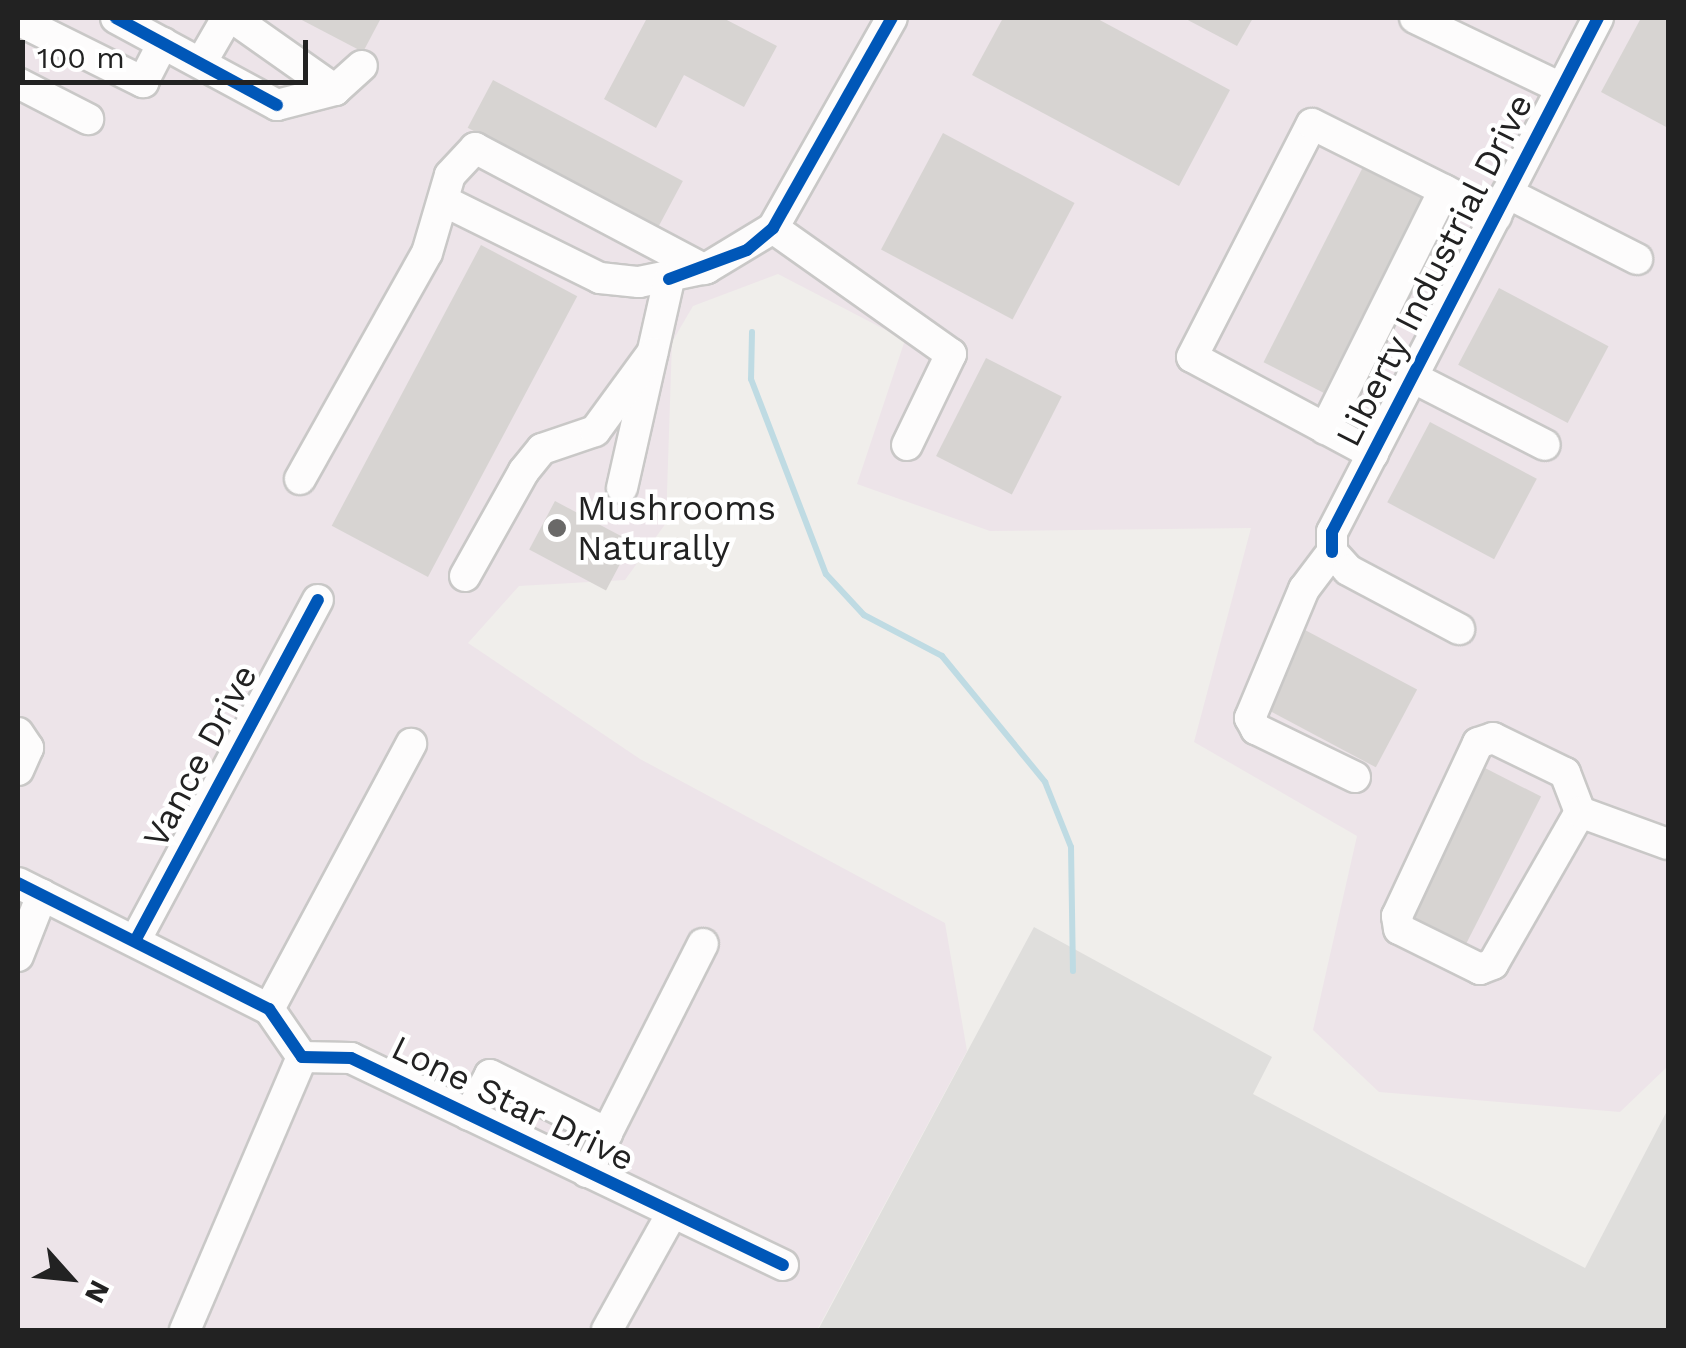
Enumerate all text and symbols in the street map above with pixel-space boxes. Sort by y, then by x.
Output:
scale bar [25,20,312,82]
text: 100 m [37,40,125,75]
street label: Liberty Industrial Drive [1326,86,1542,454]
place label: Mushrooms Naturally [577,487,776,569]
marker: Mushrooms Naturally [546,517,568,539]
street label: Vance Drive [134,657,266,855]
street label: Lone Star Drive [385,1026,641,1180]
north arrow [20,1228,120,1328]
text: N [78,1275,117,1309]

